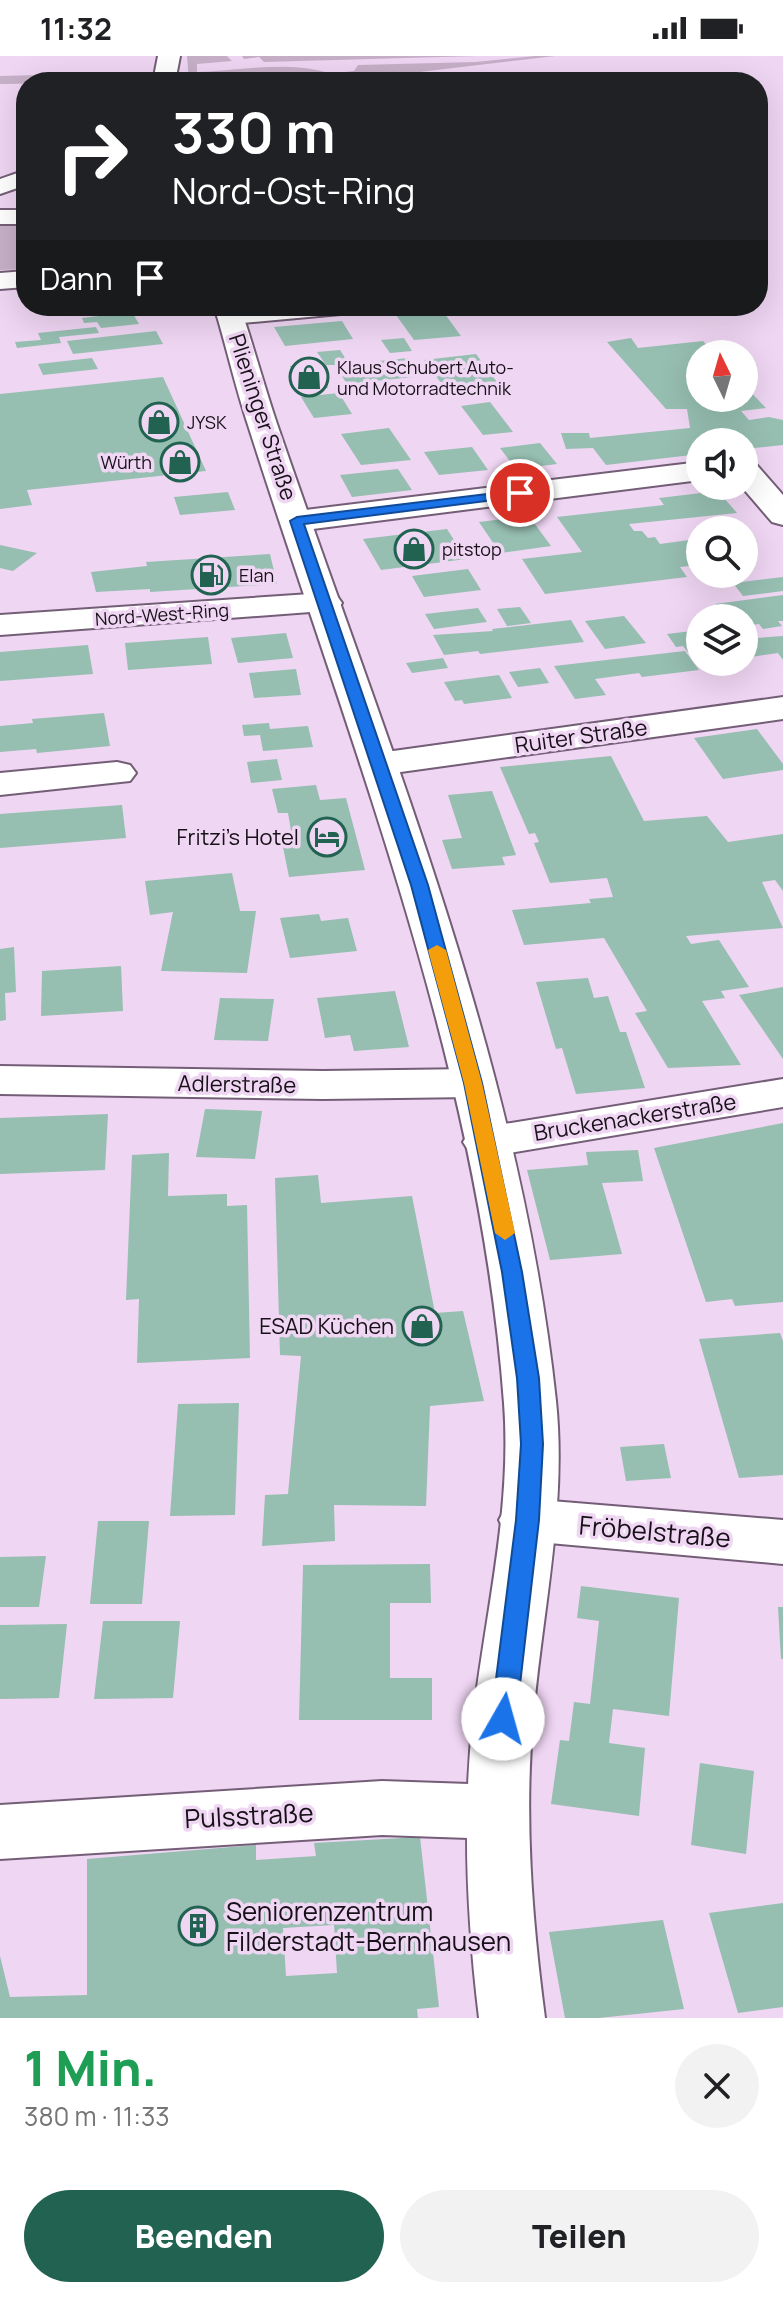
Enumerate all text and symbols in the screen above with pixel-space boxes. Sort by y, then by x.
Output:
text: 11:32 [40,8,112,49]
text: 330 m [172,93,336,170]
icon: right [40,104,144,208]
text: Nord-Ost-Ring [172,166,415,215]
icon: arrive [128,256,172,300]
text: Dann [40,258,112,299]
street label: Plieninger Straße [222,330,304,504]
north arrow [686,340,758,412]
map controls [686,340,758,676]
place label: Klaus Schubert Auto- und Motorradtechnik [337,355,514,400]
shop icon: Klaus Schubert Auto- und Motorradtechnik [288,356,330,398]
shop icon: JYSK [138,401,180,443]
place label: JYSK [187,410,227,434]
button: sound [686,428,758,500]
shop icon: Würth [159,441,201,483]
place label: Würth [101,450,152,474]
pin [486,459,554,527]
icon: arrive [498,471,542,515]
button: search [686,516,758,588]
shop icon: pitstop [393,528,435,570]
place label: pitstop [442,537,502,561]
fuel station icon: Elan [190,554,232,596]
place label: Elan [239,563,274,587]
street label: Nord-West-Ring [94,597,230,631]
button: layers [686,604,758,676]
street label: Ruiter Straße [513,712,649,760]
hotel icon: Fritzi's Hotel [306,816,348,858]
place label: Fritzi's Hotel [176,822,299,852]
street label: Adlerstraße [177,1068,297,1100]
street label: Bruckenackerstraße [532,1086,738,1148]
shop icon: ESAD Küchen [401,1305,443,1347]
place label: ESAD Küchen [259,1311,394,1341]
street label: Fröbelstraße [578,1506,732,1556]
position arrow [461,1677,545,1761]
street label: Pulsstraße [184,1794,314,1836]
place label: Seniorenzentrum Filderstadt-Bernhausen [226,1893,511,1959]
building icon: Seniorenzentrum Filderstadt-Bernhausen [177,1905,219,1947]
text: 1 Min. [24,2035,157,2100]
button: close [675,2044,759,2128]
text: 380 m · 11:33 [24,2098,170,2134]
button: Beenden [24,2190,384,2282]
button: Teilen [400,2190,759,2282]

